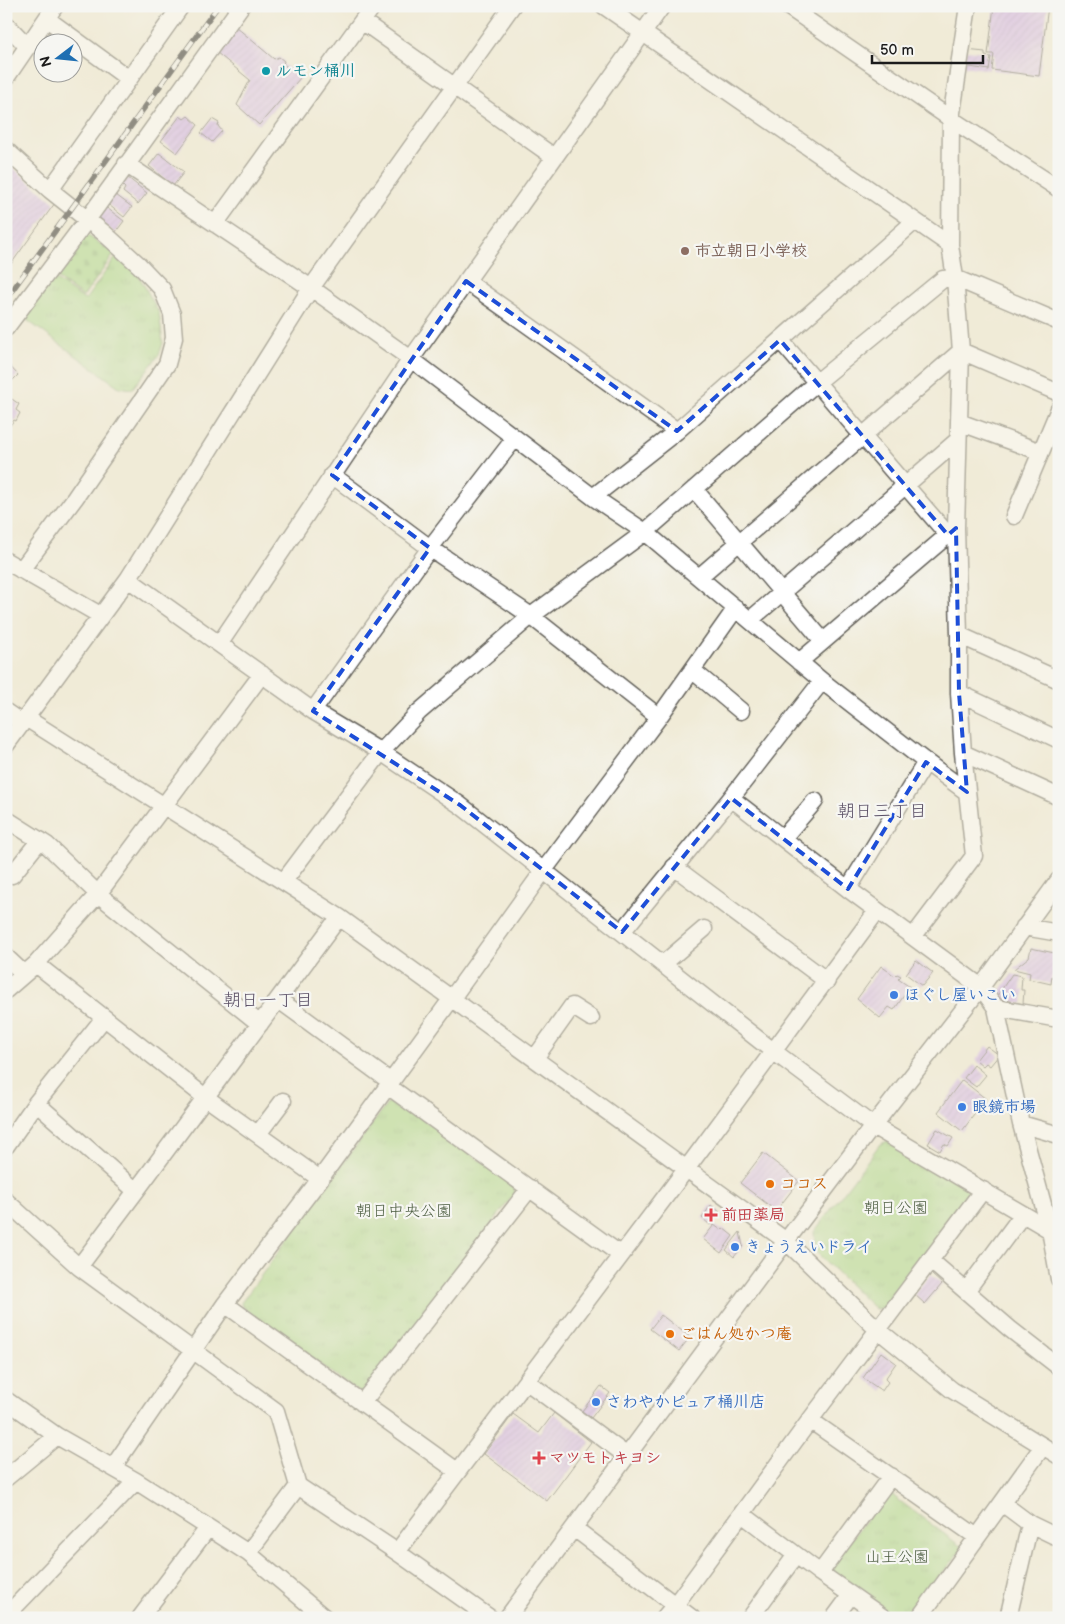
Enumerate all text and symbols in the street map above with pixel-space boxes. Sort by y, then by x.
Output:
north arrow [32,32,82,82]
scale bar [872,32,984,64]
text: 50 m [880,41,914,60]
text: N [36,54,56,69]
place label: ルモン桶川 [276,62,356,81]
marker: ルモン桶川 [260,65,272,77]
place label: 市立朝日小学校 [695,242,807,261]
marker: 市立朝日小学校 [679,245,691,257]
district label: 朝日三丁目 [837,801,927,822]
place label: ほぐし屋いこい [904,986,1016,1005]
marker: ほぐし屋いこい [888,989,900,1001]
district label: 朝日一丁目 [223,990,313,1011]
place label: 眼鏡市場 [972,1098,1036,1117]
marker: 眼鏡市場 [956,1101,968,1113]
place label: ココス [780,1175,828,1194]
marker: ココス [764,1178,776,1190]
park label: 朝日公園 [864,1199,928,1218]
park label: 朝日中央公園 [356,1202,452,1221]
place label: 前田薬局 [721,1206,785,1225]
marker: 前田薬局 [705,1209,717,1221]
place label: きょうえいドライ [745,1238,873,1257]
marker: きょうえいドライ [729,1241,741,1253]
place label: ごはん処かつ庵 [680,1325,792,1344]
marker: ごはん処かつ庵 [664,1328,676,1340]
place label: さわやかピュア桶川店 [606,1393,766,1412]
marker: さわやかピュア桶川店 [590,1396,602,1408]
place label: マツモトキヨシ [549,1449,661,1468]
marker: マツモトキヨシ [533,1452,545,1464]
park label: 山王公園 [865,1548,929,1567]

